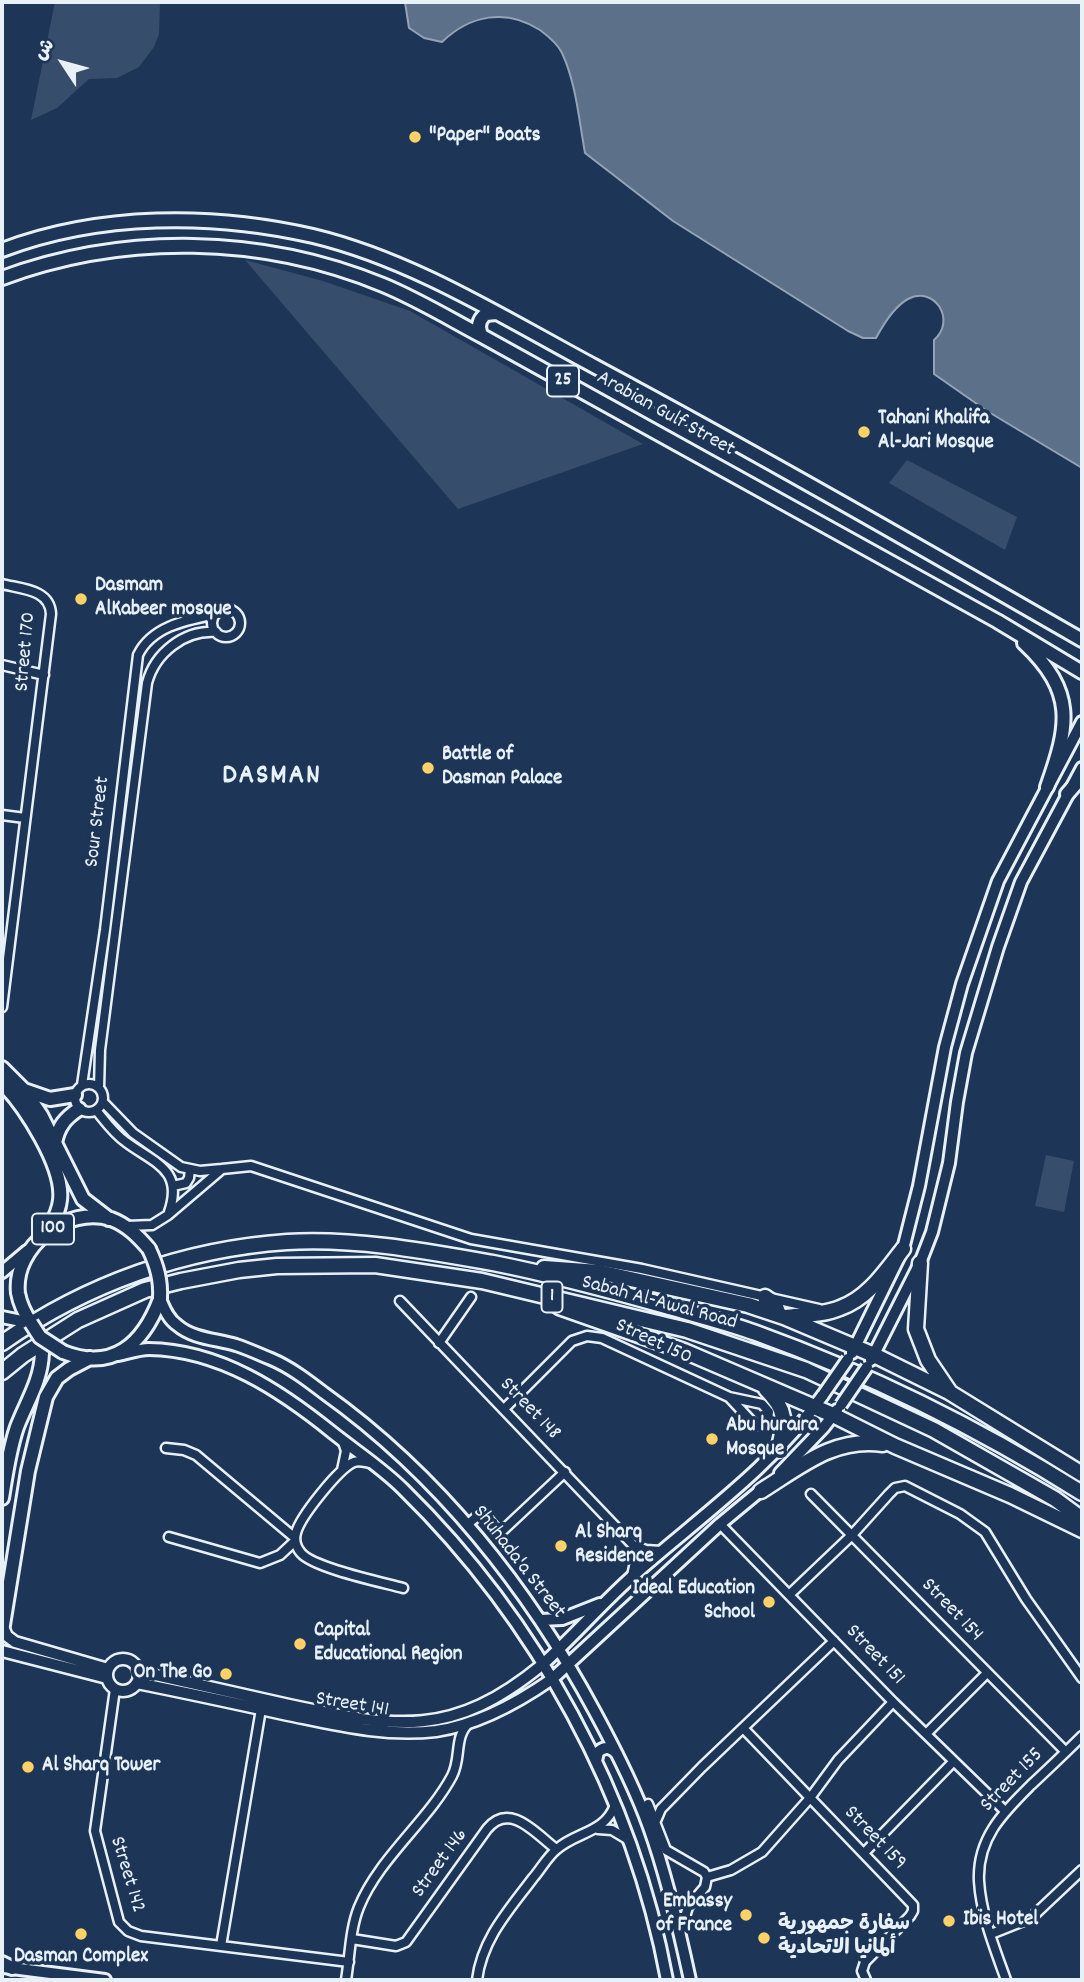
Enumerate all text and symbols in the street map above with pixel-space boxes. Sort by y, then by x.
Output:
north arrow [28,28,98,98]
text: ش [29,34,63,67]
place label: "Paper" Boats [429,124,541,150]
marker: "Paper" Boats [407,129,423,145]
road number: 25 [547,366,579,396]
street label: Arabian Gulf Street [591,367,739,463]
place label: Tahani Khalifa Al-Jari Mosque [878,407,994,457]
marker: Tahani Khalifa Al-Jari Mosque [856,424,872,440]
place label: Dasmam AlKabeer mosque [95,574,231,624]
marker: Dasmam AlKabeer mosque [73,591,89,607]
street label: Street 170 [11,611,43,693]
place label: Battle of Dasman Palace [442,743,562,793]
marker: Battle of Dasman Palace [420,760,436,776]
district label: DASMAN [223,761,321,795]
street label: Sour Street [81,775,117,869]
road number: 100 [32,1214,74,1245]
street label: Sabah Al-Awal Road [578,1271,740,1337]
road number: 1 [542,1282,562,1312]
street label: Street 150 [611,1314,695,1372]
street label: Street 148 [493,1373,565,1447]
place label: Abu huraira Mosque [726,1414,818,1464]
marker: Abu huraira Mosque [704,1431,720,1447]
street label: Shuhada'a Street [466,1501,570,1625]
place label: Al Sharq Residence [575,1521,654,1571]
marker: Al Sharq Residence [553,1538,569,1554]
street label: Street 154 [915,1574,987,1648]
place label: Ideal Education School [632,1577,755,1627]
marker: Ideal Education School [761,1594,777,1610]
place label: Capital Educational Region [314,1619,463,1669]
street label: Street 151 [839,1620,909,1692]
marker: Capital Educational Region [292,1636,308,1652]
place label: On The Go [133,1661,212,1687]
marker: On The Go [218,1666,234,1682]
street label: Street 141 [314,1688,390,1724]
street label: Street 155 [976,1744,1050,1818]
place label: Al Sharq Tower [42,1754,160,1780]
marker: Al Sharq Tower [20,1759,36,1775]
street label: Street 159 [837,1802,911,1876]
street label: Street 146 [407,1824,475,1904]
street label: Street 142 [102,1834,150,1916]
place label: Embassy of France [656,1890,732,1940]
marker: Embassy of France [738,1907,754,1923]
place label: Ibis Hotel [963,1908,1038,1934]
place label: سفارة جمهورية ألمانيا الاتحادية [778,1913,910,1963]
marker: Ibis Hotel [941,1913,957,1929]
marker: Dasman Complex [73,1926,89,1942]
marker: سفارة جمهورية ألمانيا الاتحادية [756,1930,772,1946]
place label: Dasman Complex [14,1945,148,1971]

